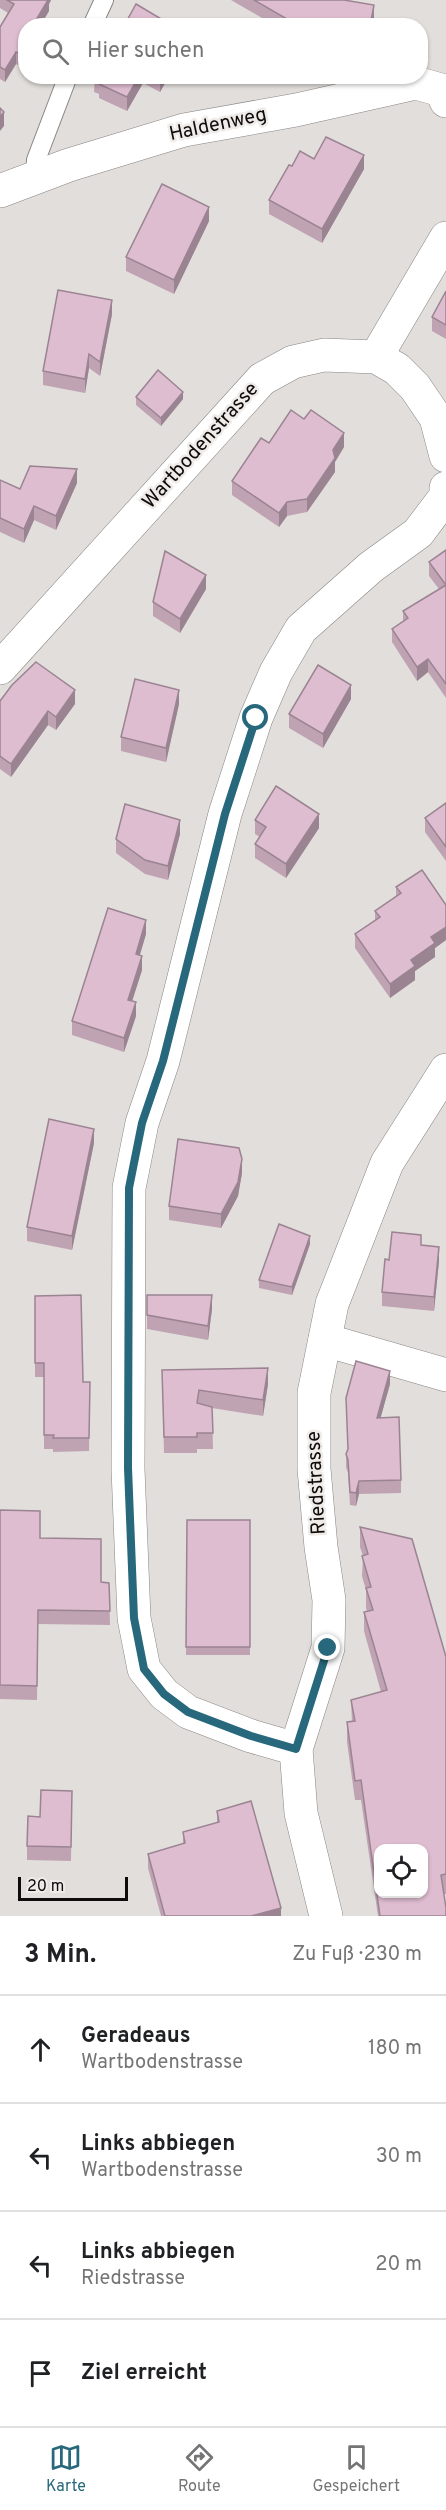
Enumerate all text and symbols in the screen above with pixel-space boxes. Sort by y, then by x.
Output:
search box [18,18,428,84]
icon: search [39,35,72,68]
text: Hier suchen [87,38,204,65]
street label: Haldenweg [167,102,269,148]
street label: Wartbodenstrasse [137,377,265,515]
route start [242,704,268,730]
street label: Riedstrasse [301,1430,333,1536]
route end [314,1634,340,1660]
map controls [374,1844,428,1898]
button: locate [374,1844,428,1898]
scale bar [18,1874,128,1902]
text: 20 m [27,1877,64,1897]
text: 3 Min. [24,1939,96,1972]
text: Zu Fuß · 230 m [292,1942,422,1968]
text: Geradeaus [81,2023,191,2050]
icon: ahead [24,2033,57,2066]
text: 180 m [368,2036,422,2062]
text: Wartbodenstrasse [81,2050,243,2076]
text: Links abbiegen [81,2131,235,2158]
icon: left [24,2141,57,2174]
text: 30 m [376,2144,422,2170]
text: Wartbodenstrasse [81,2158,243,2184]
text: Links abbiegen [81,2239,235,2266]
icon: left [24,2249,57,2282]
text: 20 m [375,2252,422,2278]
text: Riedstrasse [81,2266,185,2292]
icon: arrive [24,2357,57,2390]
text: Ziel erreicht [81,2360,207,2387]
tab: Karte [46,2441,86,2497]
tab: Route [178,2441,221,2497]
tab: Gespeichert [313,2441,400,2497]

